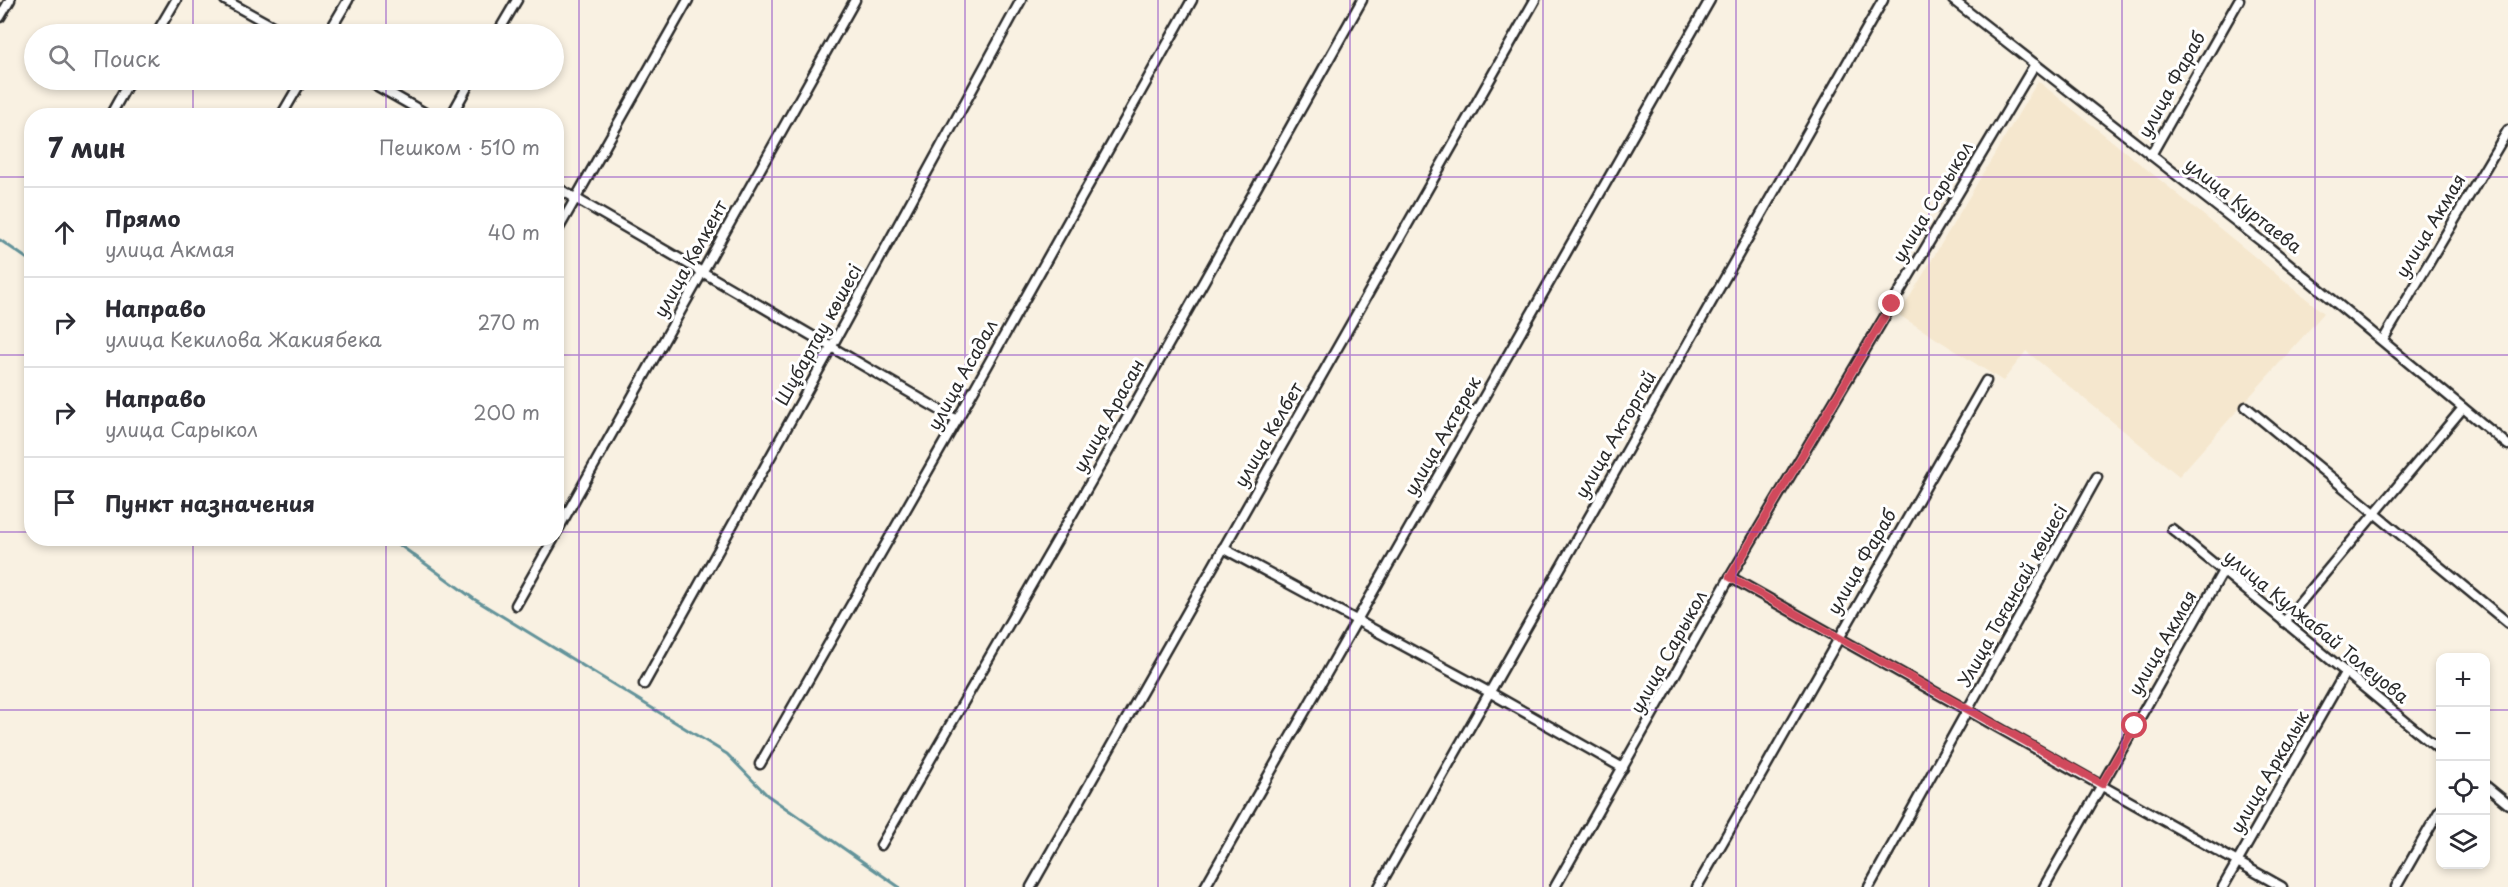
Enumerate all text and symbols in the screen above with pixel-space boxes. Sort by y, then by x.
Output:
search box [24,24,564,90]
street label: улица Фараб [2130,26,2211,142]
icon: search [45,41,78,74]
text: Поиск [93,41,160,74]
text: 7 мин [48,128,126,167]
text: Пешком · 510 m [379,132,540,162]
street label: улица Сарыкол [1885,135,1979,267]
street label: улица Куртаева [2180,150,2309,260]
street label: улица Акмая [2388,168,2471,282]
street label: улица Көлкент [646,194,733,322]
text: Прямо [105,201,180,234]
icon: ahead [48,216,81,249]
text: 40 m [488,217,540,247]
text: улица Акмая [105,234,235,264]
street label: Шұбартау көшесі [768,259,868,410]
route end [1878,290,1904,316]
text: Направо [105,291,206,324]
icon: right [48,306,81,339]
text: 270 m [477,307,540,337]
street label: улица Асадал [920,314,1003,435]
text: улица Кекилова Жакиябека [105,324,382,354]
street label: улица Арасан [1065,354,1150,477]
street label: улица Акторгай [1567,366,1662,503]
street label: улица Актерек [1396,370,1487,500]
street label: улица Келбет [1227,376,1309,492]
text: Направо [105,381,206,414]
icon: right [48,396,81,429]
text: 200 m [473,397,540,427]
text: улица Сарыкол [105,414,258,444]
icon: arrive [48,486,81,519]
text: Пункт назначения [105,486,315,519]
street label: Улица Тоғансай көшесі [1950,499,2073,691]
street label: улица Фараб [1820,503,1902,619]
street label: улица Кулжабай Толеуова [2219,543,2416,710]
street label: улица Сарыкол [1623,585,1713,718]
street label: улица Акмая [2121,585,2203,700]
map controls [2436,653,2490,869]
button: + [2436,653,2490,707]
street label: улица Аркалык [2223,705,2315,838]
button: − [2436,707,2490,761]
route start [2121,712,2147,738]
button: locate [2436,761,2490,815]
button: layers [2436,815,2490,869]

